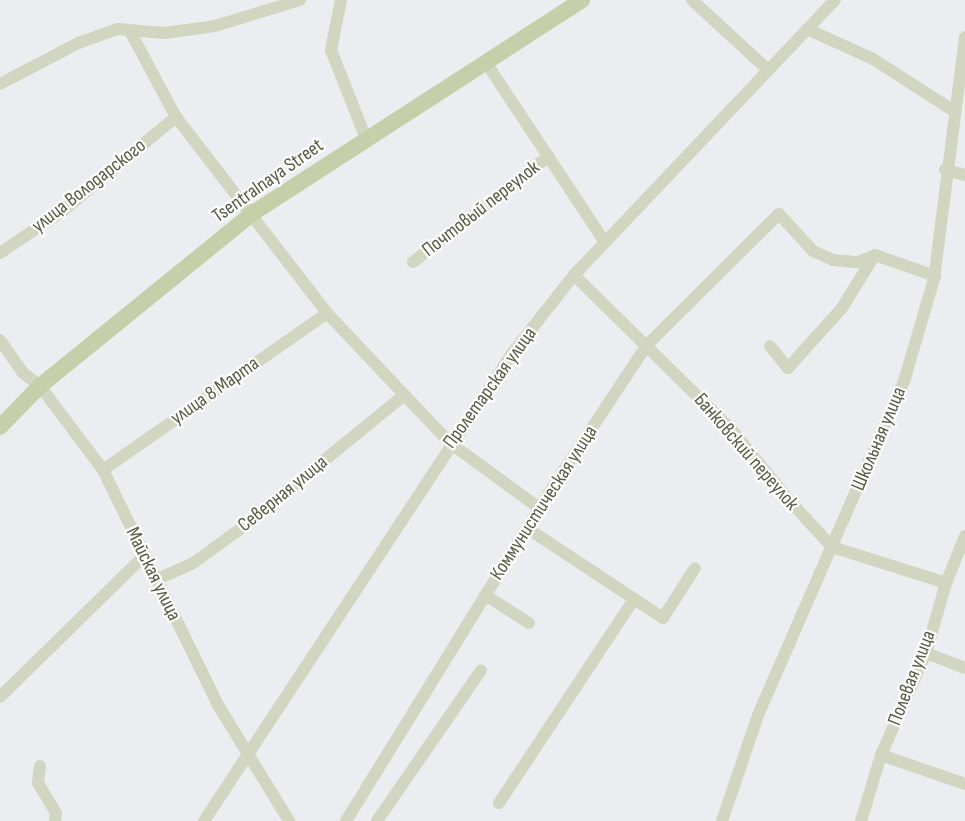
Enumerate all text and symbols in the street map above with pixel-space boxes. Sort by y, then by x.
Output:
street label: улица Володарского [27,134,151,238]
street label: Tsentralnaya Street [208,134,328,228]
street label: Почтовый переулок [418,156,544,262]
street label: Пролетарская улица [438,323,542,453]
street label: улица 8 Марта [166,352,264,430]
street label: Школьная улица [846,384,912,494]
street label: Банковский переулок [689,388,803,516]
street label: Коммунистическая улица [485,421,603,585]
street label: Северная улица [233,451,333,537]
street label: Майская улица [120,523,186,625]
street label: Полевая улица [883,627,941,729]

